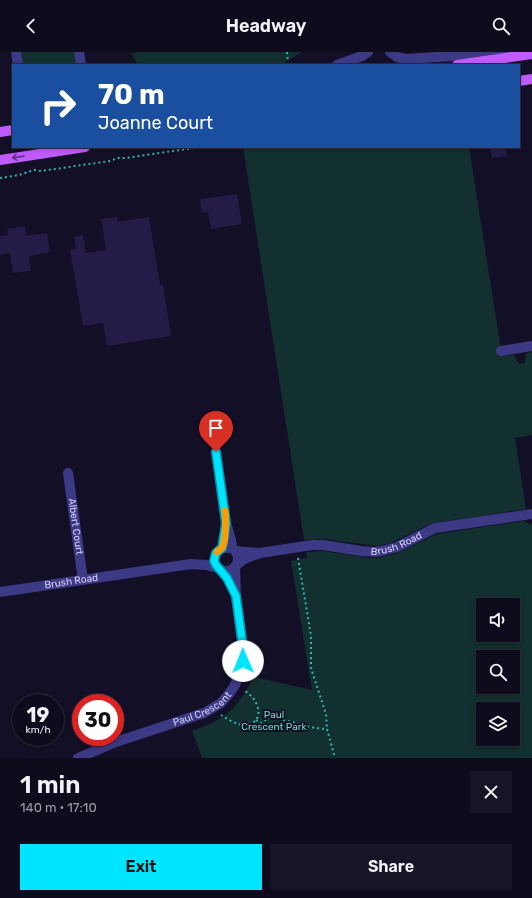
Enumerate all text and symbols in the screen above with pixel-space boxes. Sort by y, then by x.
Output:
icon: back [20,15,42,37]
text: Headway [226,15,306,37]
icon: search [490,15,512,37]
text: 70 m [98,78,165,111]
icon: right [32,80,84,132]
text: Joanne Court [98,112,213,134]
one-way arrow [12,153,25,161]
pin [199,411,233,452]
icon: arrive [205,417,227,439]
street label: Albert Court [66,497,85,556]
street label: Brush Road [370,529,424,558]
street label: Brush Road [44,572,99,591]
map controls [476,598,520,746]
button: sound [476,598,520,642]
position arrow [222,640,264,682]
button: search [476,650,520,694]
street label: Paul Crescent [171,689,234,729]
speed limit sign: 30 [72,694,124,746]
button: layers [476,702,520,746]
text: 19 [27,703,49,727]
park label: Paul Crescent Park [241,709,308,733]
text: km/h [26,724,50,736]
text: 1 min [20,771,80,799]
button: close [470,771,512,813]
text: 140 m · 17:10 [20,800,97,815]
button: Exit [20,844,262,890]
button: Share [270,844,512,890]

